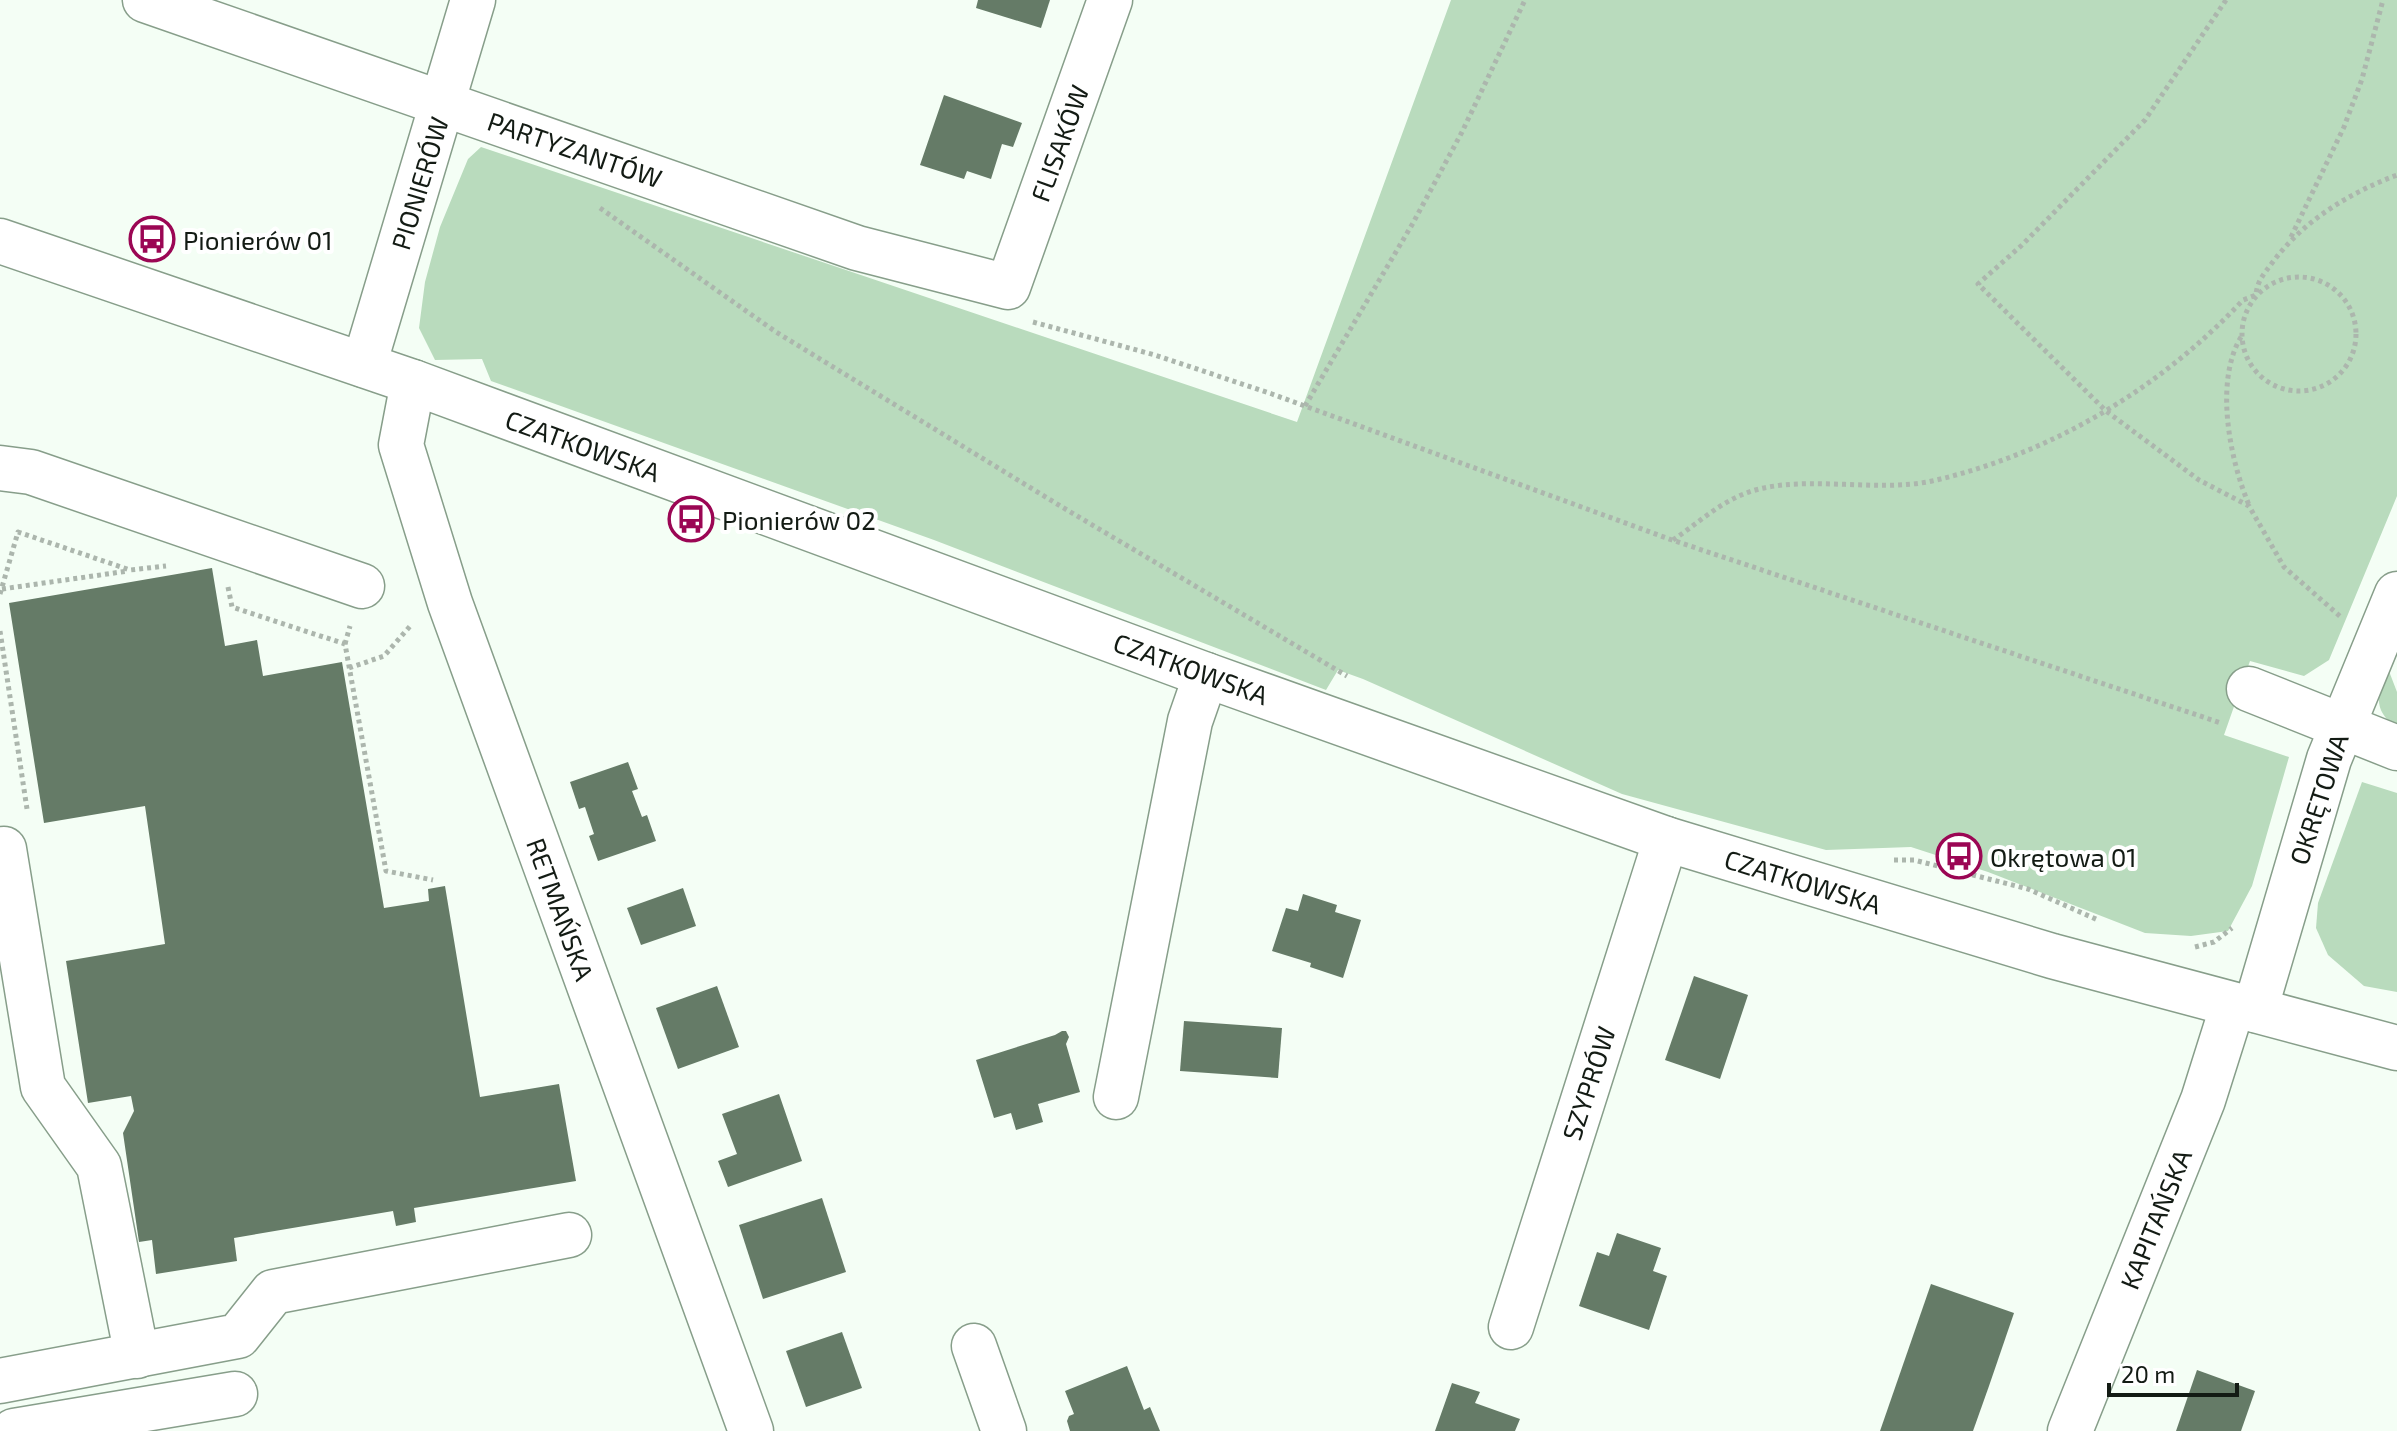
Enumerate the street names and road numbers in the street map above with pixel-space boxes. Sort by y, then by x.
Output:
street label: FLISAKÓW [1024,81,1094,205]
street label: PARTYZANTÓW [484,105,666,193]
street label: PIONIERÓW [384,113,454,253]
street label: CZATKOWSKA [501,403,665,487]
street label: CZATKOWSKA [1109,626,1273,710]
street label: OKRĘTOWA [2282,730,2354,868]
street label: RETMAŃSKA [521,834,601,984]
street label: CZATKOWSKA [1721,842,1885,920]
street label: SZYPRÓW [1555,1022,1621,1144]
street label: KAPITAŃSKA [2113,1145,2197,1293]

